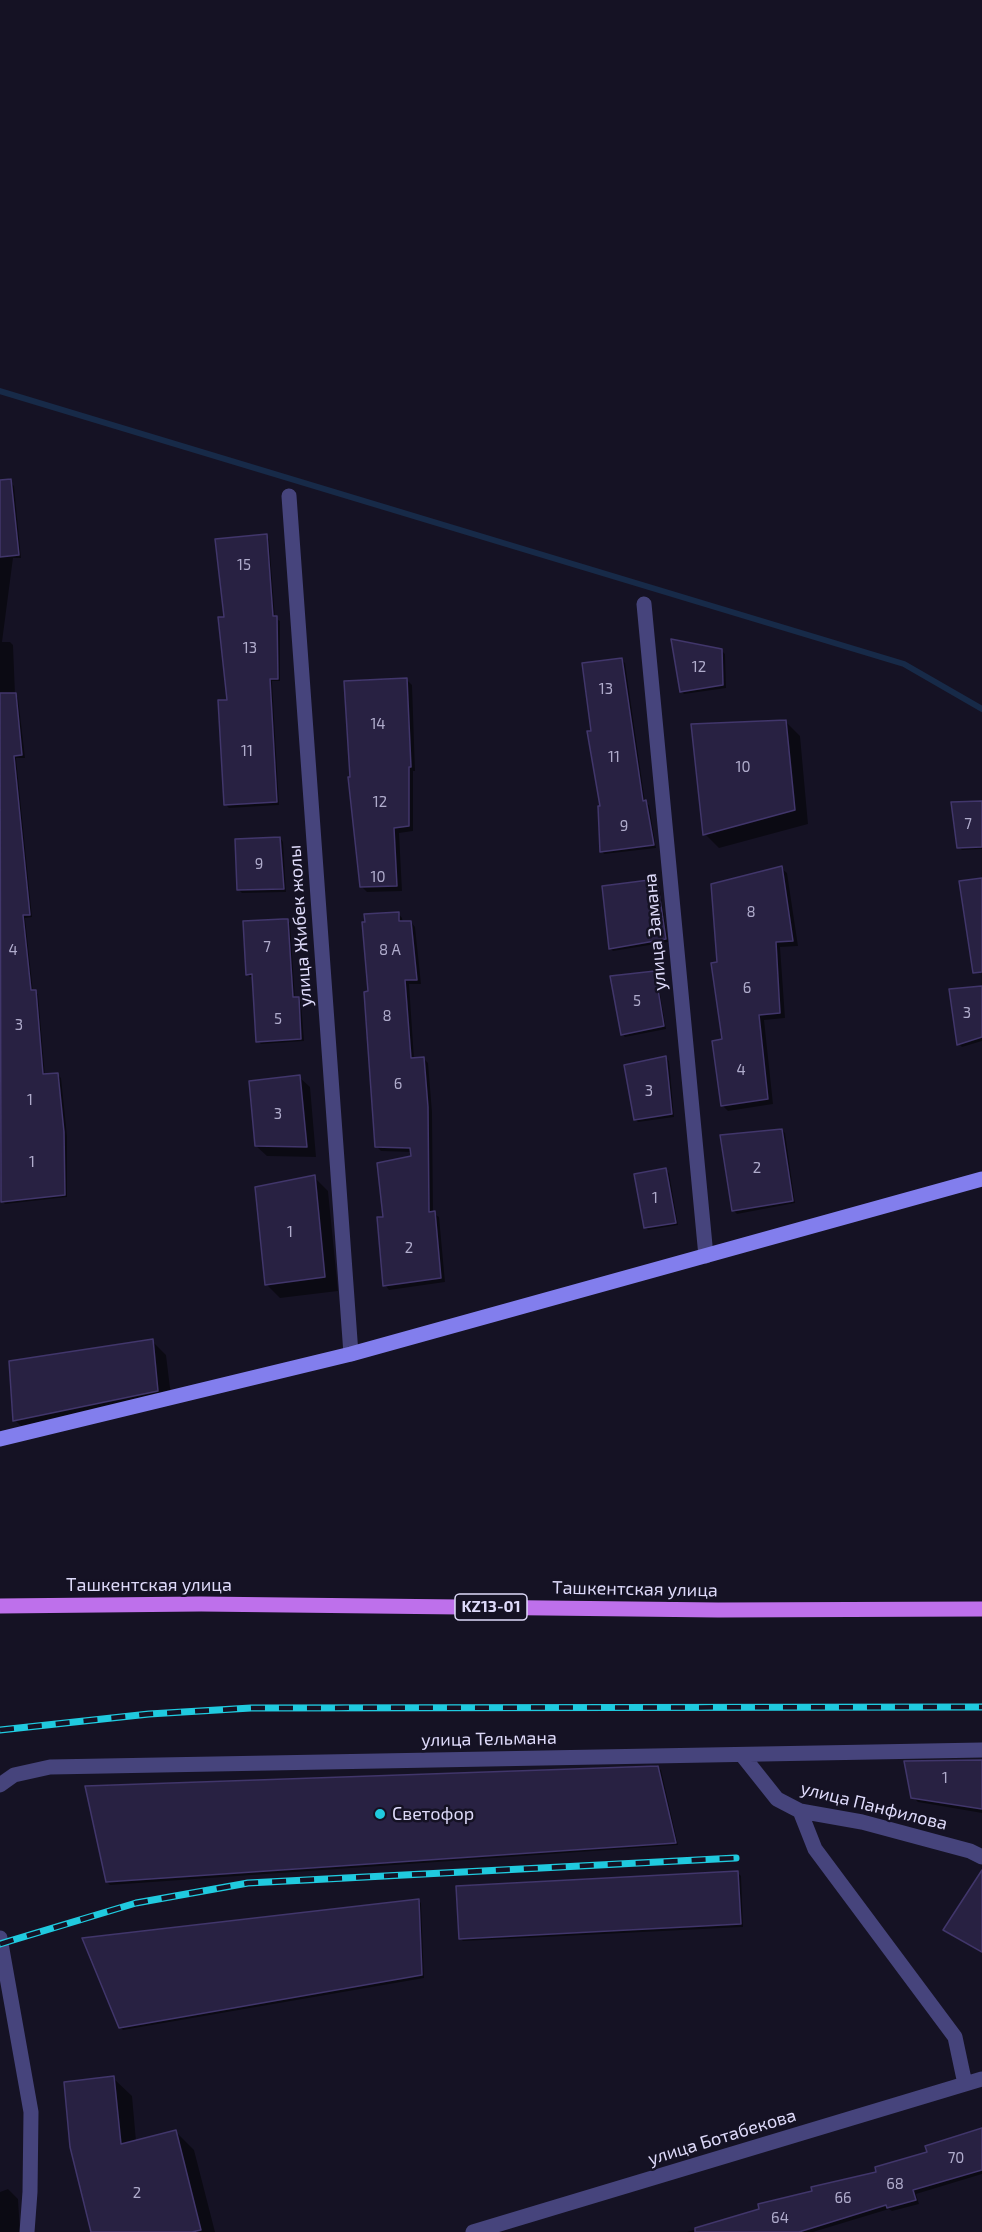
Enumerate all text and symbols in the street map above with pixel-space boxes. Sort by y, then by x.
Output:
house number: 15 [237,556,251,574]
house number: 13 [243,639,257,657]
house number: 12 [692,658,706,676]
house number: 13 [599,680,613,698]
house number: 14 [370,715,386,733]
house number: 11 [241,742,253,760]
house number: 11 [608,748,620,766]
house number: 10 [735,758,751,776]
house number: 12 [373,793,387,811]
house number: 7 [964,815,972,833]
house number: 9 [620,817,628,835]
street label: улица Жибек жолы [284,844,316,1008]
house number: 9 [255,855,263,873]
house number: 10 [370,868,386,886]
street label: улица Замана [639,872,671,992]
house number: 8 [746,903,756,921]
house number: 7 [263,938,271,956]
house number: 4 [8,941,18,959]
house number: 8 А [379,941,401,959]
house number: 6 [743,979,751,997]
house number: 5 [633,992,641,1010]
house number: 3 [963,1004,971,1022]
house number: 8 [382,1007,392,1025]
house number: 5 [274,1010,282,1028]
house number: 3 [15,1016,23,1034]
house number: 4 [736,1061,746,1079]
house number: 6 [394,1075,402,1093]
house number: 3 [645,1082,653,1100]
house number: 1 [27,1091,33,1109]
house number: 3 [274,1105,282,1123]
house number: 1 [29,1153,35,1171]
house number: 2 [753,1159,761,1177]
house number: 1 [652,1189,658,1207]
house number: 1 [287,1223,293,1241]
house number: 2 [405,1239,413,1257]
street label: Ташкентская улица [66,1574,232,1596]
street label: Ташкентская улица [552,1577,718,1601]
road number: KZ13-01 [455,1594,527,1620]
street label: улица Тельмана [421,1727,557,1751]
house number: 1 [942,1769,948,1787]
street label: улица Панфилова [798,1777,950,1835]
place label: Светофор [392,1803,474,1825]
marker: Светофор [373,1807,387,1821]
street label: улица Ботабекова [645,2104,799,2170]
house number: 70 [948,2149,964,2167]
house number: 68 [886,2175,904,2193]
house number: 2 [133,2184,141,2202]
house number: 66 [834,2189,852,2207]
house number: 64 [771,2209,789,2227]

